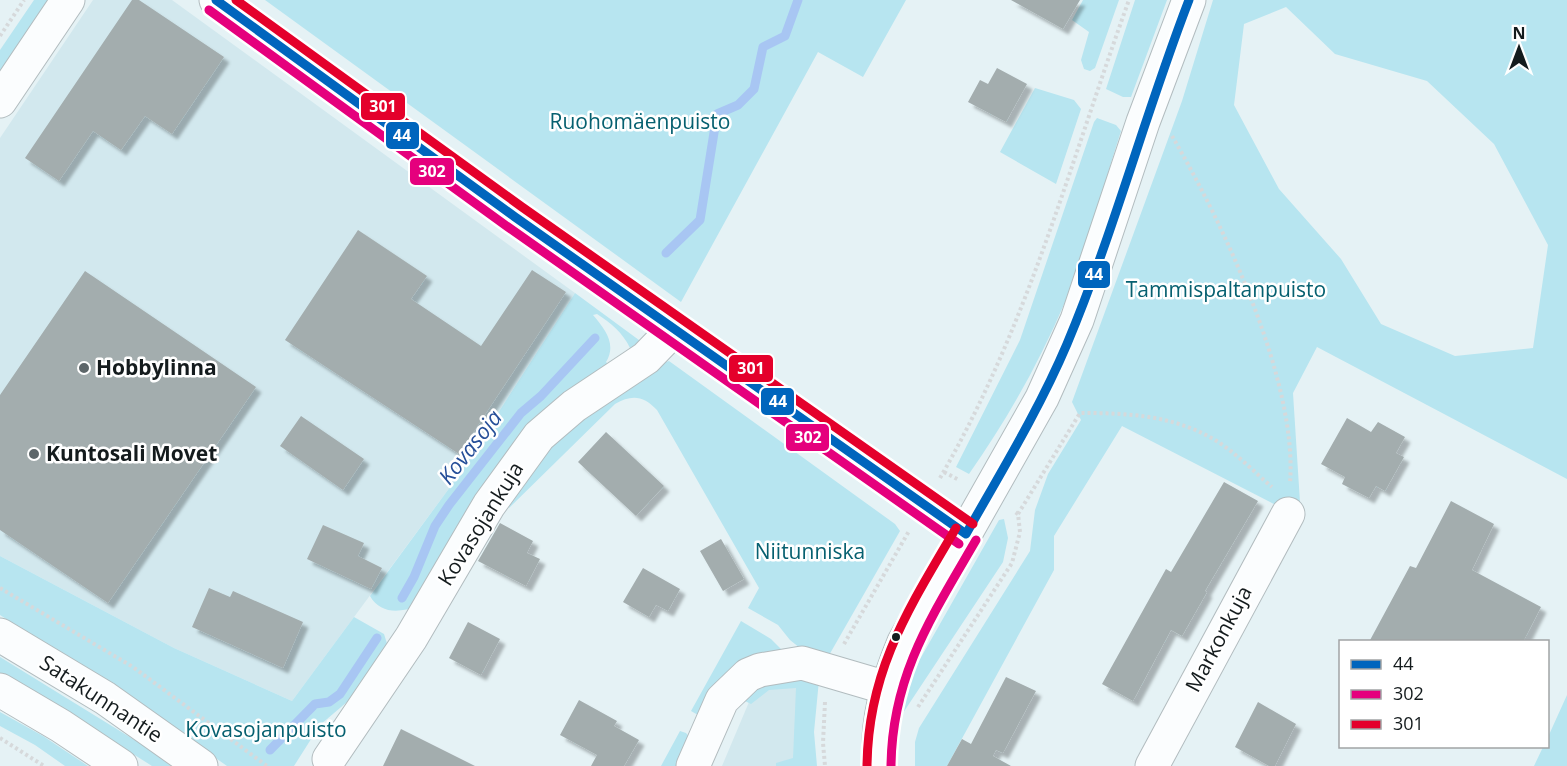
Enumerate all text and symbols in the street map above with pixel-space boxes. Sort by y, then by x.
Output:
north arrow [1489,18,1549,78]
text: N [1512,22,1526,44]
line badge: 301 [360,92,406,121]
text: 301 [369,95,397,117]
park label: Ruohomäenpuisto [550,107,730,135]
line badge: 44 [385,121,420,150]
text: 44 [393,124,411,146]
line badge: 302 [409,157,455,186]
text: 302 [418,160,446,182]
line badge: 44 [1077,260,1111,289]
text: 44 [1085,263,1103,285]
park label: Tammispaltanpuisto [1126,275,1326,303]
place label: Hobbylinna [96,353,217,381]
line badge: 301 [728,354,774,383]
text: 301 [737,357,765,379]
marker: Hobbylinna [77,361,91,375]
line badge: 44 [760,387,795,416]
text: 44 [769,390,787,412]
water label: Kovasoja [431,403,508,490]
line badge: 302 [785,423,830,452]
text: 302 [794,426,822,448]
place label: Kuntosali Movet [46,439,217,467]
marker: Kuntosali Movet [27,447,41,461]
street label: Kovasojankuja [431,456,529,591]
park label: Niitunniska [755,537,865,565]
street label: Markonkuja [1178,580,1258,697]
unlabelled marker [890,631,902,643]
legend [1339,640,1549,748]
street label: Satakunnantie [35,648,168,748]
text: 44 [1393,651,1414,675]
text: 302 [1393,681,1424,705]
text: 301 [1393,711,1424,735]
park label: Kovasojanpuisto [185,715,347,743]

